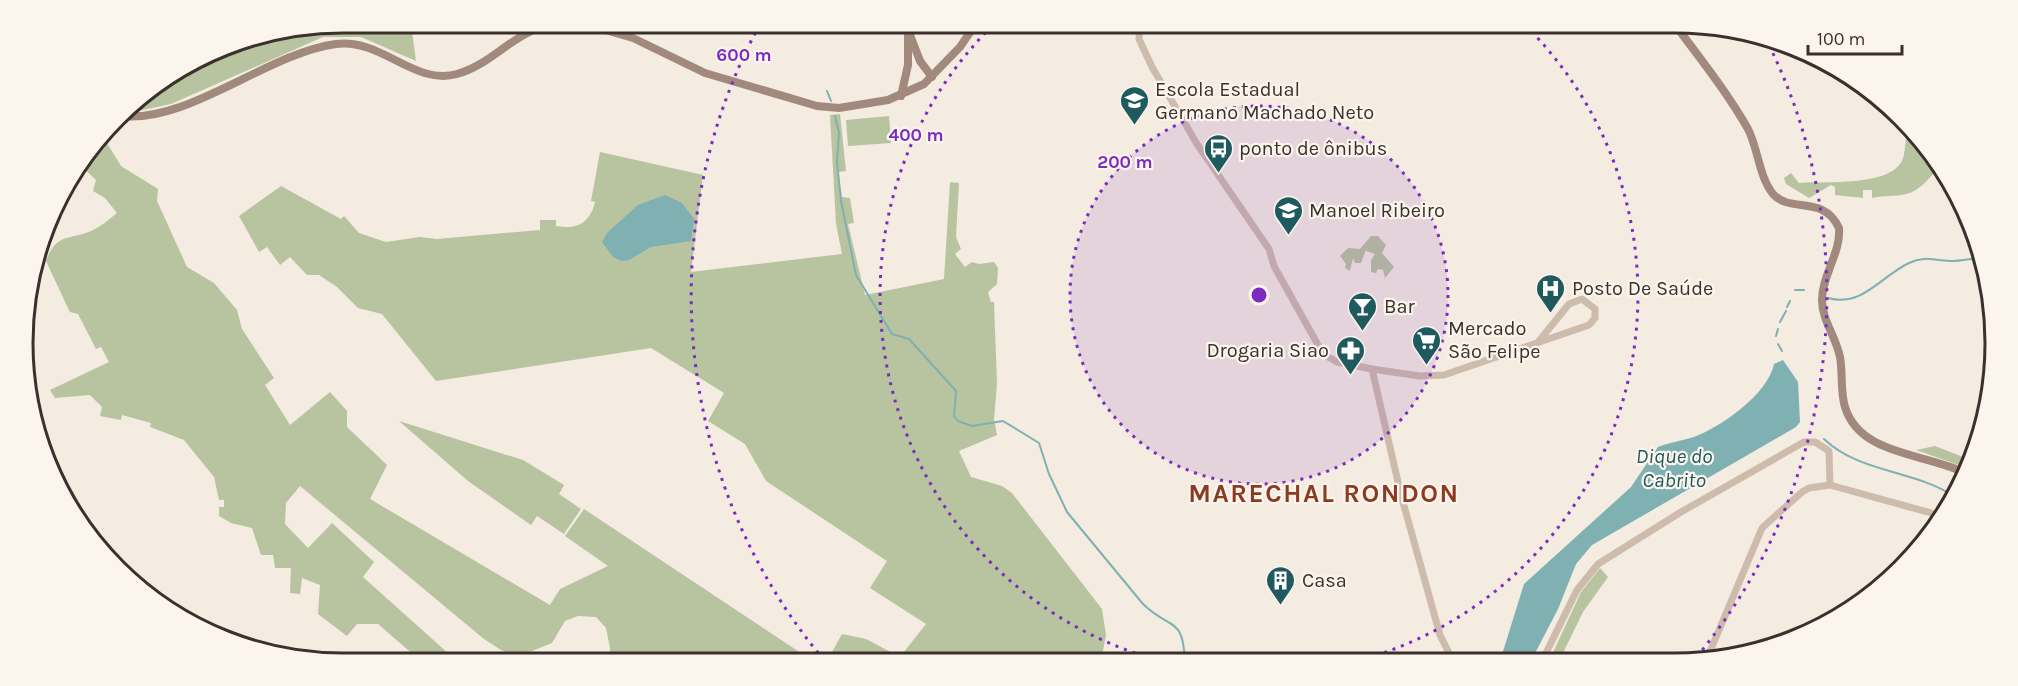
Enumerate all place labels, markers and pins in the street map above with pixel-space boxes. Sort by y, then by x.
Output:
place label: Escola Estadual Germano Machado Neto [1155,78,1374,124]
school or university icon: Escola Estadual Germano Machado Neto [1118,84,1150,126]
bus stop icon: ponto de ônibus [1202,132,1234,174]
place label: ponto de ônibus [1239,137,1387,160]
school or university icon: Manoel Ribeiro [1272,194,1304,236]
place label: Manoel Ribeiro [1309,199,1445,222]
hospital icon: Posto De Saúde [1535,272,1567,314]
place label: Posto De Saúde [1572,277,1713,300]
centre of rings [1249,285,1269,305]
bar icon: Bar [1347,290,1379,332]
place label: Bar [1384,295,1415,318]
place label: Mercado São Felipe [1448,317,1541,363]
supermarket icon: Mercado São Felipe [1411,324,1443,366]
pharmacy icon: Drogaria Siao [1334,334,1366,376]
place label: Drogaria Siao [1206,339,1329,362]
building icon: Casa [1265,564,1297,606]
place label: Casa [1302,569,1347,592]

